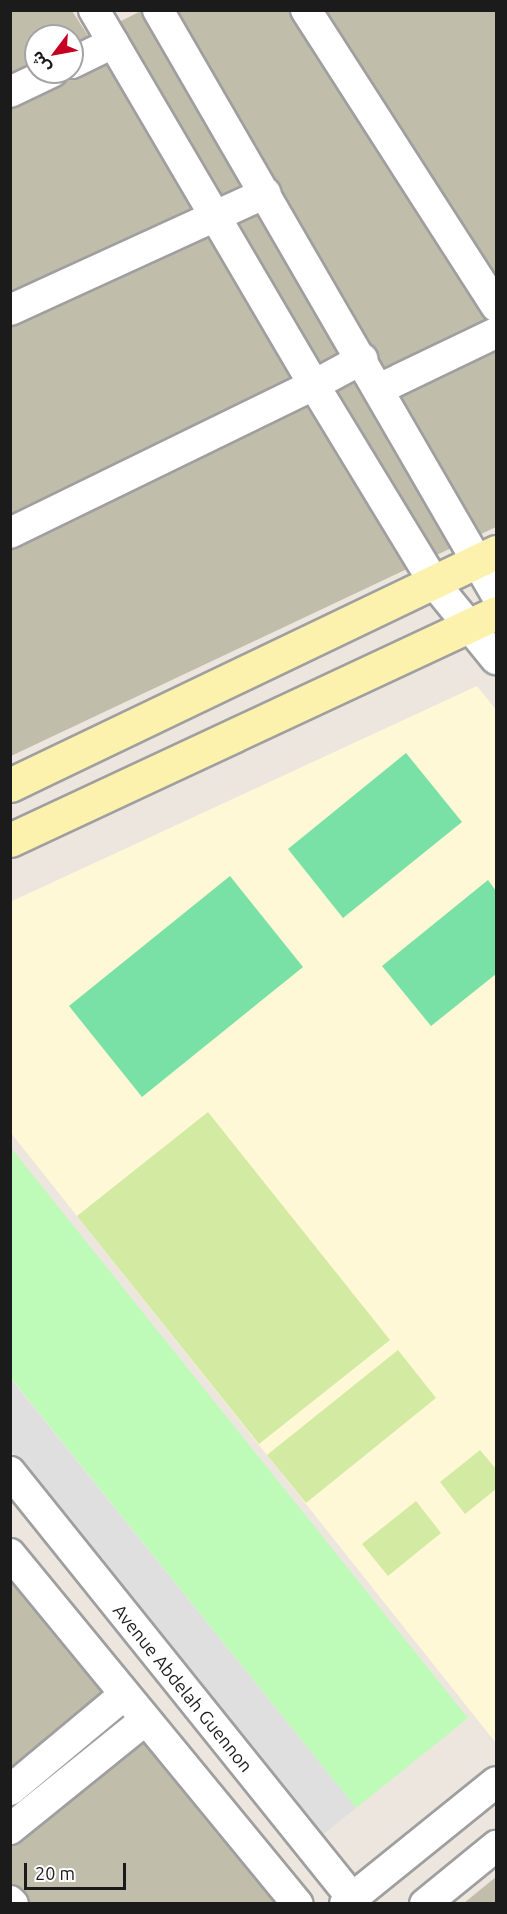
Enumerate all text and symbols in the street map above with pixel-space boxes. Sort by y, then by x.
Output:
north arrow [24,24,84,84]
text: ش [27,48,54,77]
street label: Avenue Abdelah Guennon [109,1600,257,1776]
scale bar [27,1851,129,1889]
text: 20 m [35,1863,75,1883]

